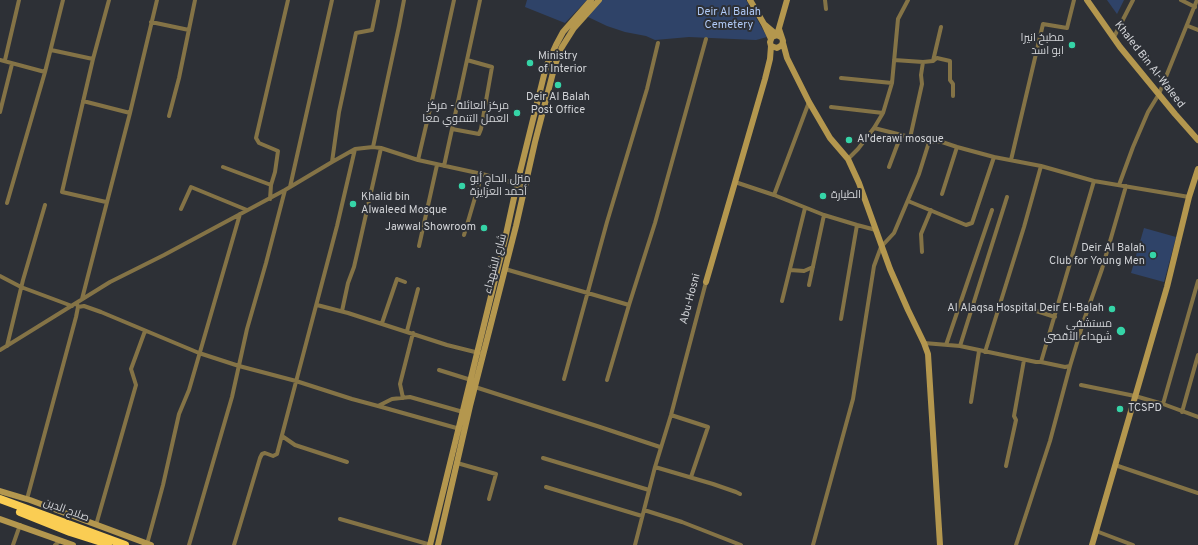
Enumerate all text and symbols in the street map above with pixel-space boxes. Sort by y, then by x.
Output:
park label: Deir Al Balah Cemetery [697,6,761,32]
street label: Khaled Bin Al-Waleed [1111,19,1187,111]
place label: مطبخ انيرا ابو اسد [1021,32,1064,58]
marker: مطبخ انيرا ابو اسد [1067,40,1077,50]
place label: Ministry of Interior [538,50,587,76]
marker: Ministry of Interior [525,58,535,68]
marker: Deir Al Balah Post Office [553,80,563,90]
place label: Deir Al Balah Post Office [526,91,590,117]
place label: مركز العائلة - مركز العمل التنموي معا [422,100,509,126]
marker: مركز العائلة - مركز العمل التنموي معا [512,108,522,118]
place label: Al'derawi mosque [857,133,944,147]
marker: Al'derawi mosque [844,135,854,145]
place label: منزل الحاج أبو أحمد العزايزة [470,173,531,199]
marker: منزل الحاج أبو أحمد العزايزة [457,181,467,191]
place label: الطيارة [831,189,861,203]
place label: Khalid bin Alwaleed Mosque [361,191,447,217]
marker: الطيارة [818,191,828,201]
marker: Khalid bin Alwaleed Mosque [348,199,358,209]
place label: Jawwal Showroom [385,221,476,235]
marker: Jawwal Showroom [479,223,489,233]
street label: شارع الشهداء [482,233,510,295]
place label: Deir Al Balah Club for Young Men [1049,242,1145,268]
marker: Deir Al Balah Club for Young Men [1148,250,1158,260]
street label: Abu-Hosni [678,272,704,326]
place label: Al Alaqsa Hospital Deir El-Balah [947,302,1104,316]
marker: Al Alaqsa Hospital Deir El-Balah [1107,304,1117,314]
place label: مستشفى شهداء الأقصى [1044,318,1112,344]
marker: مستشفى شهداء الأقصى [1115,325,1127,337]
place label: TCSPD [1128,402,1162,416]
marker: TCSPD [1115,404,1125,414]
street label: صلاح الدين [41,497,91,525]

